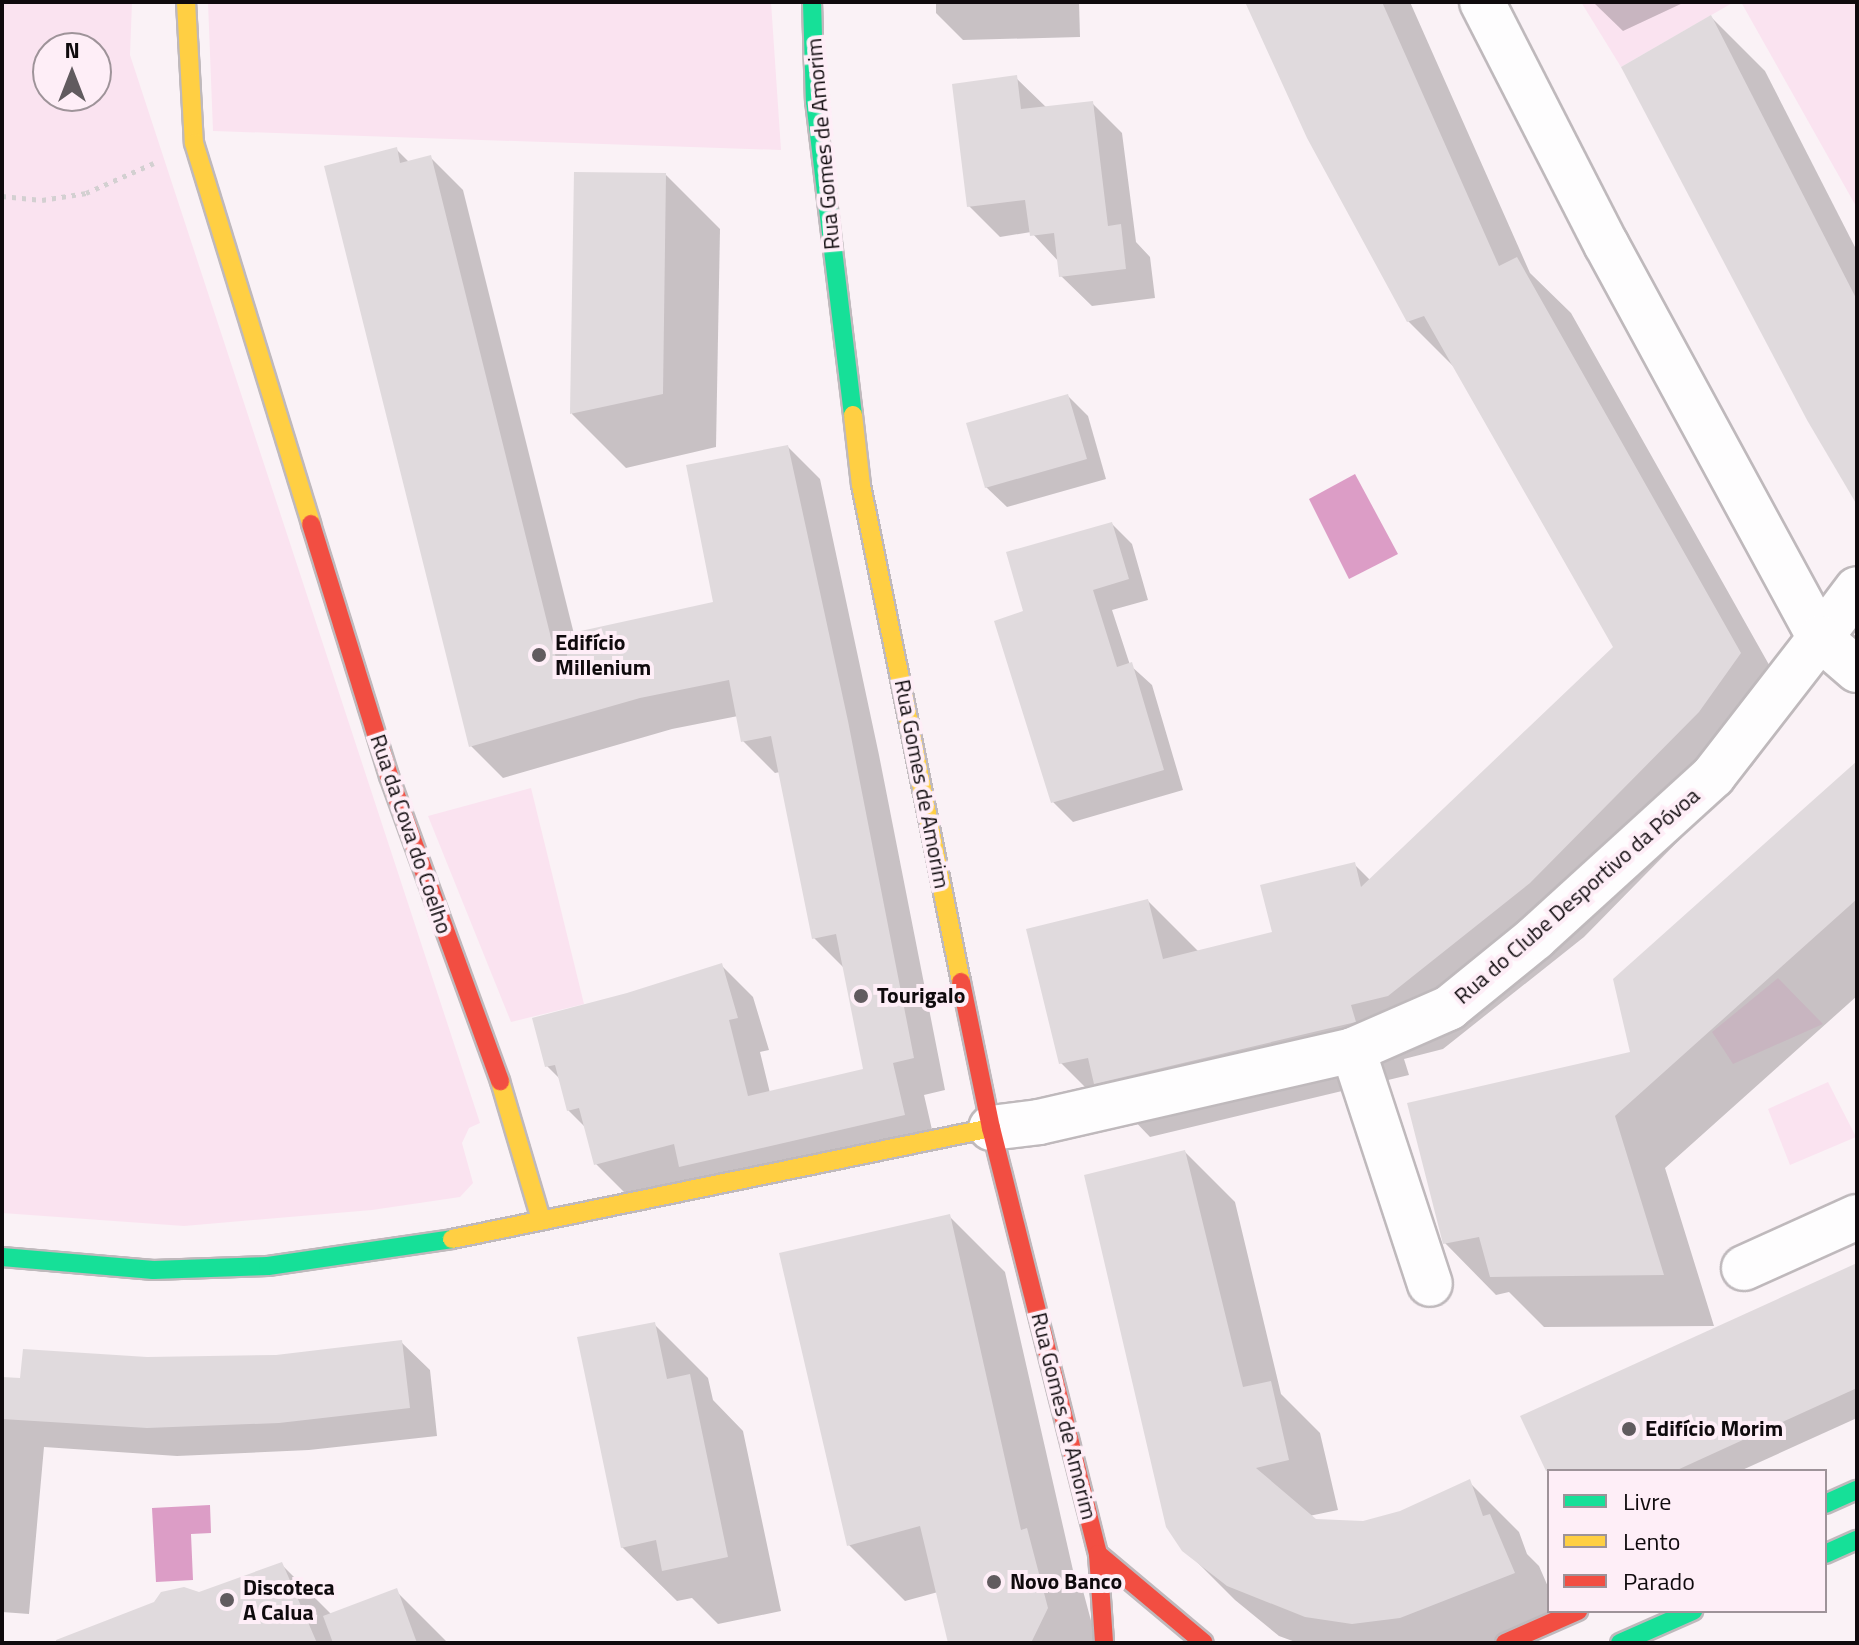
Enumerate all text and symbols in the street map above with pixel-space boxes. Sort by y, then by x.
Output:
north arrow [32,32,112,112]
text: N [64,33,80,67]
street label: Rua Gomes de Amorim [801,37,845,251]
place label: Edifício Millenium [555,629,651,680]
marker: Edifício Millenium [530,646,548,664]
street label: Rua Gomes de Amorim [889,677,955,891]
street label: Rua da Cova do Coelho [364,731,458,937]
street label: Rua do Clube Desportivo da Póvoa [1449,782,1705,1010]
place label: Tourigalo [877,983,965,1009]
marker: Tourigalo [852,987,870,1005]
street label: Rua Gomes de Amorim [1026,1310,1102,1522]
place label: Edifício Morim [1645,1416,1783,1442]
marker: Edifício Morim [1620,1420,1638,1438]
legend [1547,1469,1827,1613]
text: Livre [1623,1483,1671,1519]
text: Lento [1623,1523,1680,1559]
text: Parado [1623,1563,1695,1599]
place label: Novo Banco [1010,1569,1122,1595]
marker: Novo Banco [985,1573,1003,1591]
place label: Discoteca A Calua [243,1574,335,1626]
marker: Discoteca A Calua [218,1591,236,1609]

